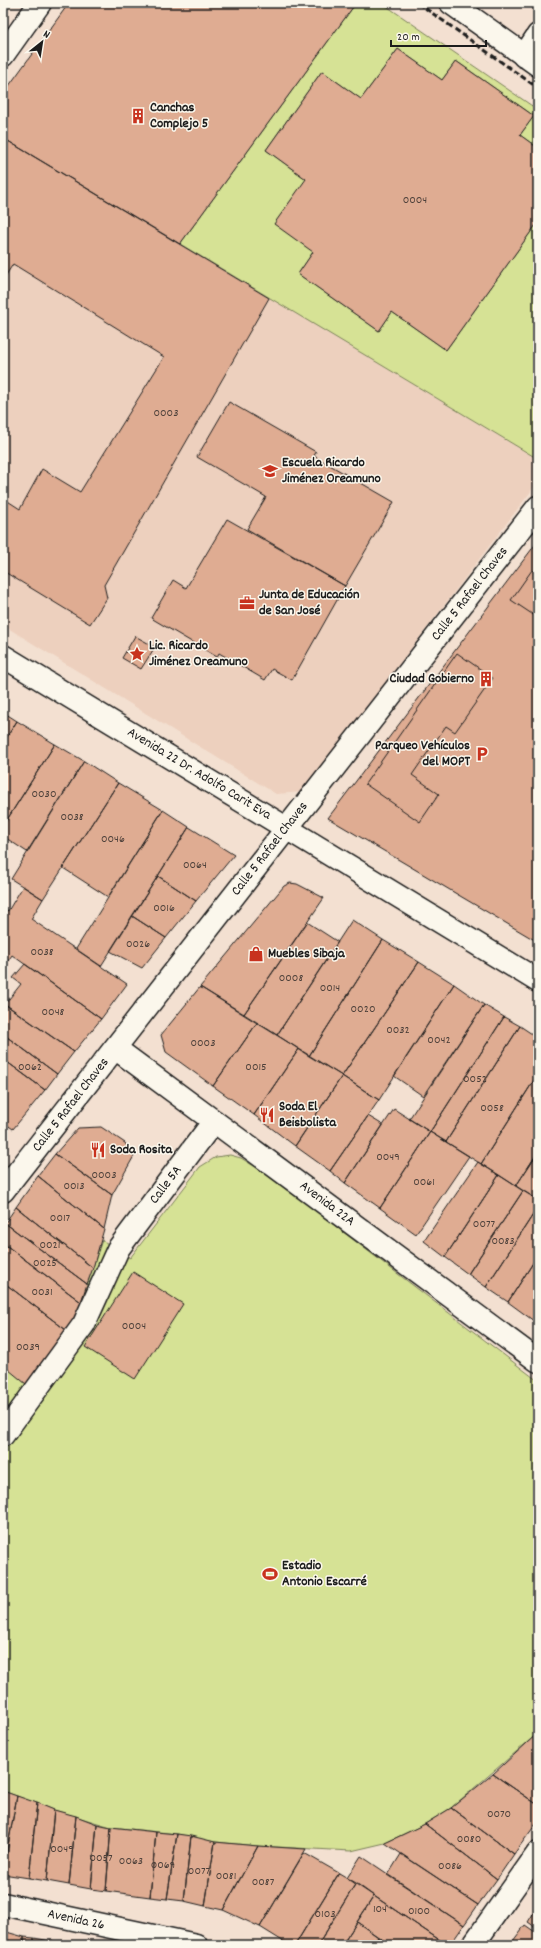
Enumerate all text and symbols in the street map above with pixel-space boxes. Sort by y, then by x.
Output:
north arrow [22,22,62,62]
scale bar [391,22,486,48]
text: N [40,27,53,44]
text: 20 m [397,29,420,46]
place label: Canchas Complejo 5 [150,98,209,134]
building icon: Canchas Complejo 5 [129,107,147,125]
house number: 0004 [403,192,427,209]
house number: 0003 [154,405,178,422]
place label: Escuela Ricardo Jiménez Oreamuno [282,453,381,489]
school or university icon: Escuela Ricardo Jiménez Oreamuno [261,462,279,480]
street label: Calle 5 Rafael Chaves [427,543,513,645]
place label: Junta de Educación de San José [259,585,360,621]
office icon: Junta de Educación de San José [238,594,256,612]
place label: Lic. Ricardo Jiménez Oreamuno [149,636,248,672]
place icon: Lic. Ricardo Jiménez Oreamuno [128,645,146,663]
place label: Ciudad Gobierno [390,669,474,689]
building icon: Ciudad Gobierno [477,670,495,688]
street label: Avenida 22 Dr. Adolfo Carit Eva [123,723,275,825]
place label: Parqueo Vehículos del MOPT [375,736,470,772]
parking icon: Parqueo Vehículos del MOPT [473,745,491,763]
house number: 0030 [32,786,56,803]
street label: Calle 5 Rafael Chaves [227,798,313,900]
house number: 0038 [60,809,84,826]
house number: 0046 [101,831,125,848]
house number: 0064 [183,857,207,874]
house number: 0016 [153,900,175,917]
house number: 0026 [126,936,150,953]
house number: 0038 [30,944,54,961]
place label: Muebles Sibaja [268,944,346,964]
shop icon: Muebles Sibaja [247,945,265,963]
house number: 0008 [279,970,303,987]
house number: 0014 [320,980,340,997]
house number: 0020 [351,1001,375,1018]
house number: 0048 [42,1004,65,1021]
house number: 0032 [386,1022,410,1039]
house number: 0042 [427,1032,451,1049]
house number: 0003 [191,1035,215,1052]
street label: Calle 5 Rafael Chaves [28,1054,114,1156]
house number: 0062 [18,1059,42,1076]
house number: 0015 [245,1059,267,1076]
house number: 0052 [463,1071,487,1088]
place label: Soda El Beisbolista [279,1097,337,1133]
house number: 0058 [480,1100,504,1117]
restaurant icon: Soda El Beisbolista [258,1106,276,1124]
place label: Soda Rosita [110,1140,173,1160]
restaurant icon: Soda Rosita [89,1141,107,1159]
house number: 0049 [376,1149,400,1166]
street label: Calle 5A [145,1161,187,1208]
house number: 0003 [92,1167,116,1184]
house number: 0061 [413,1174,435,1191]
street label: Avenida 22A [295,1176,359,1232]
house number: 0013 [63,1178,85,1195]
house number: 0017 [50,1210,71,1227]
house number: 0077 [473,1216,496,1233]
house number: 0083 [491,1233,515,1250]
house number: 0021 [40,1237,60,1254]
house number: 0025 [33,1255,57,1272]
house number: 0031 [31,1284,53,1301]
house number: 0004 [122,1318,146,1335]
house number: 0039 [16,1339,40,1356]
place label: Estadio Antonio Escarré [282,1556,367,1592]
sports icon: Estadio Antonio Escarré [261,1565,279,1583]
house number: 0070 [487,1806,511,1823]
house number: 0080 [457,1831,481,1848]
house number: 0049 [50,1841,74,1858]
house number: 0057 [89,1850,113,1867]
house number: 0063 [119,1853,143,1870]
house number: 0069 [151,1857,175,1874]
house number: 0086 [438,1858,462,1875]
house number: 0077 [188,1863,211,1880]
house number: 0081 [216,1868,236,1885]
house number: 0087 [252,1874,275,1891]
house number: 104 [373,1901,387,1918]
house number: 0100 [408,1903,430,1920]
street label: Avenida 26 [46,1904,107,1936]
house number: 0103 [314,1906,336,1923]

